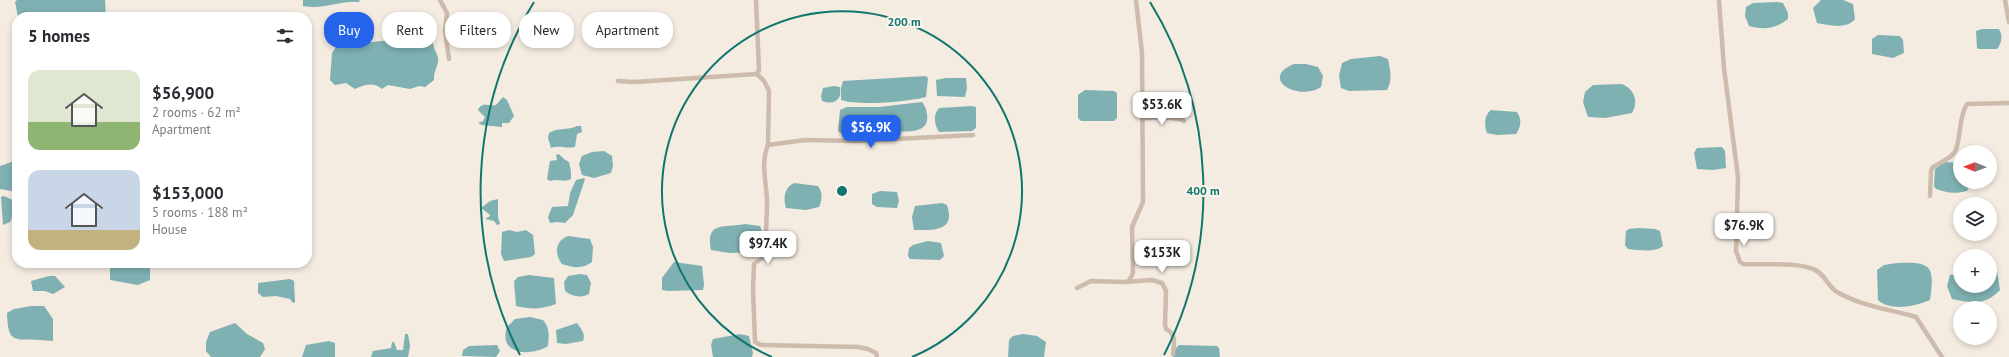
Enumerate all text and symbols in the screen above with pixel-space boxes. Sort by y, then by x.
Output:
chip: Buy [324,12,374,48]
chip: Rent [382,12,437,48]
chip: Filters [445,12,511,48]
chip: New [519,12,574,48]
chip: Apartment [582,12,673,48]
text: 200 m [887,14,921,29]
text: 5 homes [28,25,90,47]
icon: filters [274,25,296,47]
text: $56,900 [152,82,214,104]
icon: home [60,86,108,134]
pin: $53.6K [1129,92,1195,126]
text: $53.6K [1142,96,1182,113]
text: 2 rooms · 62 m² [152,104,241,121]
pin: $56.9K [838,115,904,149]
text: $56.9K [851,119,891,136]
text: Apartment [152,121,211,138]
north arrow [1953,145,1997,189]
map controls [1953,145,1997,345]
text: $153,000 [152,182,224,204]
text: 400 m [1186,183,1220,198]
centre of rings [835,184,849,198]
icon: home [60,186,108,234]
button: layers [1953,197,1997,241]
text: 5 rooms · 188 m² [152,204,248,221]
pin: $76.9K [1711,213,1777,247]
text: $76.9K [1724,217,1764,234]
text: House [152,221,187,238]
pin: $97.4K [735,231,801,265]
text: $97.4K [748,235,788,252]
pin: $153K [1134,240,1190,274]
text: $153K [1143,244,1181,261]
button: + [1953,249,1997,293]
button: − [1953,301,1997,345]

